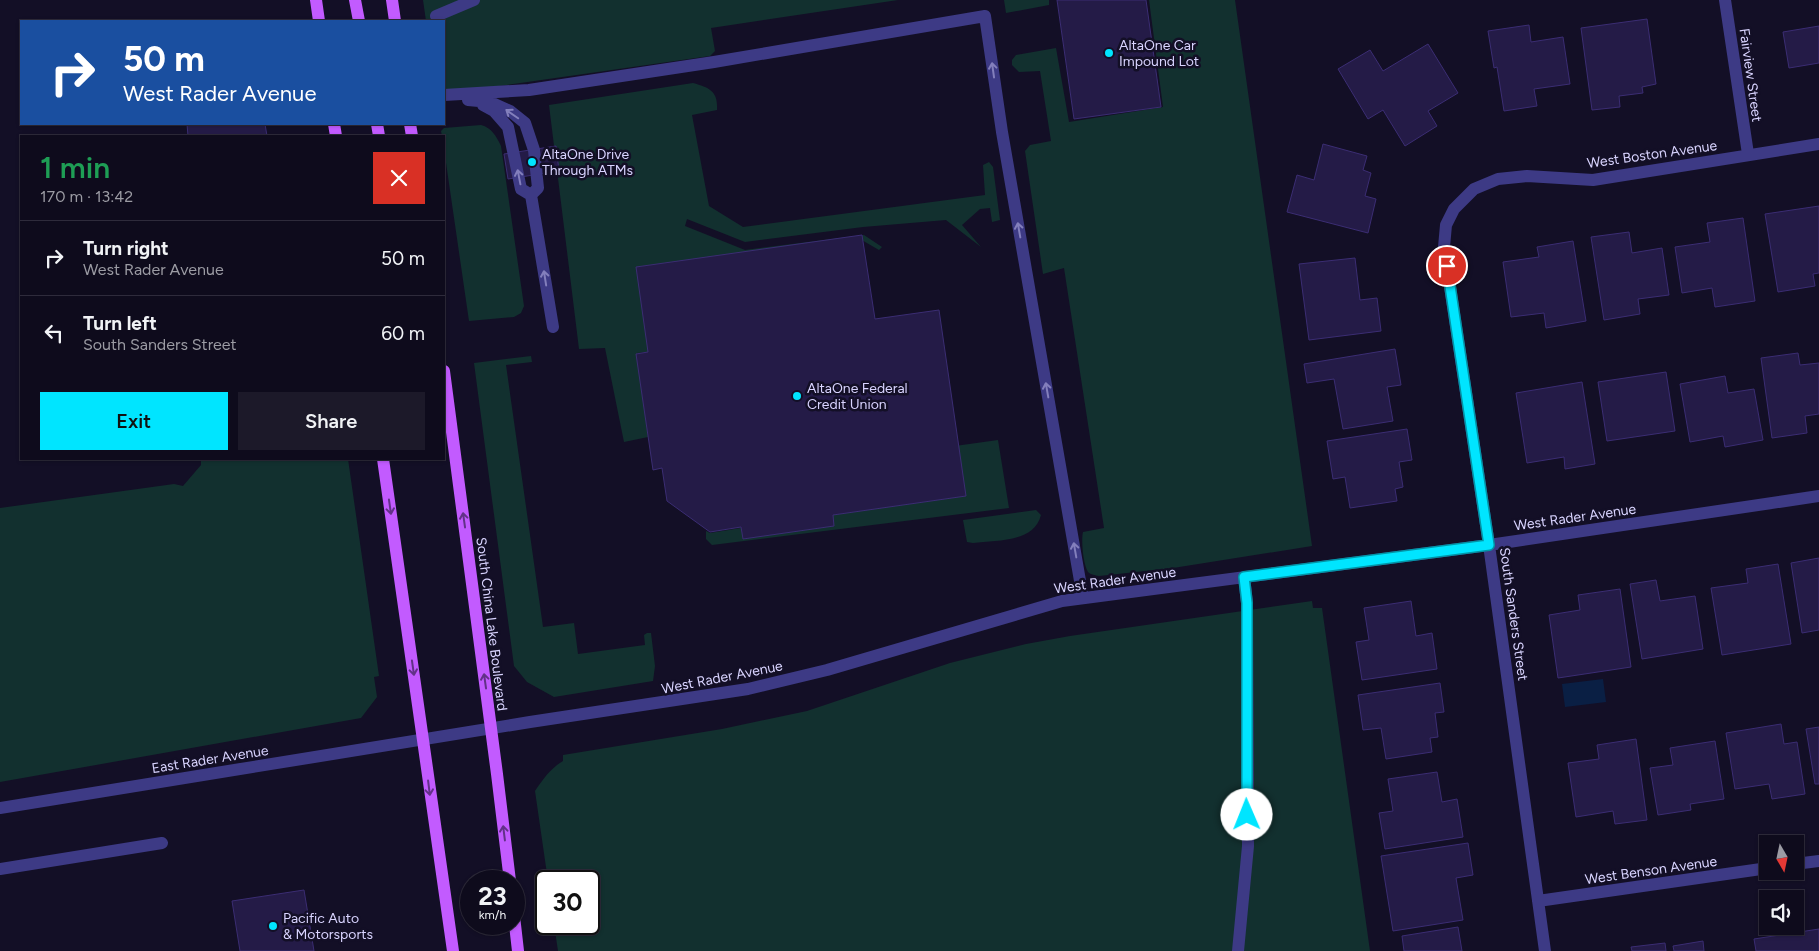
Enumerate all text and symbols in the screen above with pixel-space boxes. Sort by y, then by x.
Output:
street label: Fairview Street [1736,27,1765,123]
place label: AltaOne Car Impound Lot [1119,37,1199,70]
text: 50 m [123,38,205,80]
icon: right [40,40,105,105]
marker: AltaOne Car Impound Lot [1103,47,1115,59]
one-way arrow [987,62,997,78]
text: West Rader Avenue [123,80,316,107]
one-way arrow [506,109,520,119]
street label: West Boston Avenue [1586,137,1718,172]
place label: AltaOne Drive Through ATMs [542,146,633,179]
text: 1 min [40,149,110,186]
button: close [373,152,425,204]
marker: AltaOne Drive Through ATMs [526,156,538,168]
one-way arrow [514,169,523,185]
text: 170 m · 13:42 [40,187,133,206]
one-way arrow [1013,222,1023,238]
text: Turn right [83,237,169,260]
icon: right [40,244,68,272]
pin [1426,245,1468,287]
text: 50 m [381,247,425,270]
icon: arrive [1433,252,1461,280]
text: West Rader Avenue [83,260,224,279]
one-way arrow [539,271,549,287]
text: Turn left [83,312,157,335]
icon: left [40,319,68,347]
text: 60 m [381,322,425,345]
text: South Sanders Street [83,335,237,354]
place label: AltaOne Federal Credit Union [807,380,908,413]
one-way arrow [1041,382,1051,398]
marker: AltaOne Federal Credit Union [791,390,803,402]
button: Exit [40,392,228,450]
button: Share [238,392,425,450]
one-way arrow [385,499,395,515]
street label: West Rader Avenue [1513,500,1638,534]
one-way arrow [458,512,468,528]
street label: South China Lake Boulevard [472,536,511,712]
one-way arrow [1069,543,1079,559]
street label: South Sanders Street [1496,546,1531,682]
street label: West Rader Avenue [1053,563,1178,597]
street label: West Rader Avenue [660,657,784,698]
one-way arrow [409,659,419,675]
one-way arrow [480,673,490,689]
street label: East Rader Avenue [150,742,270,777]
one-way arrow [424,780,434,796]
position arrow [1220,788,1272,840]
one-way arrow [499,825,509,841]
north arrow [1759,835,1804,880]
map controls [1759,835,1804,935]
street label: West Benson Avenue [1584,853,1718,888]
speed limit sign: 30 [535,870,600,935]
text: 23 [478,881,507,911]
button: sound [1759,890,1804,935]
text: km/h [479,908,506,922]
place label: Pacific Auto & Motorsports [283,910,373,943]
marker: Pacific Auto & Motorsports [267,920,279,932]

